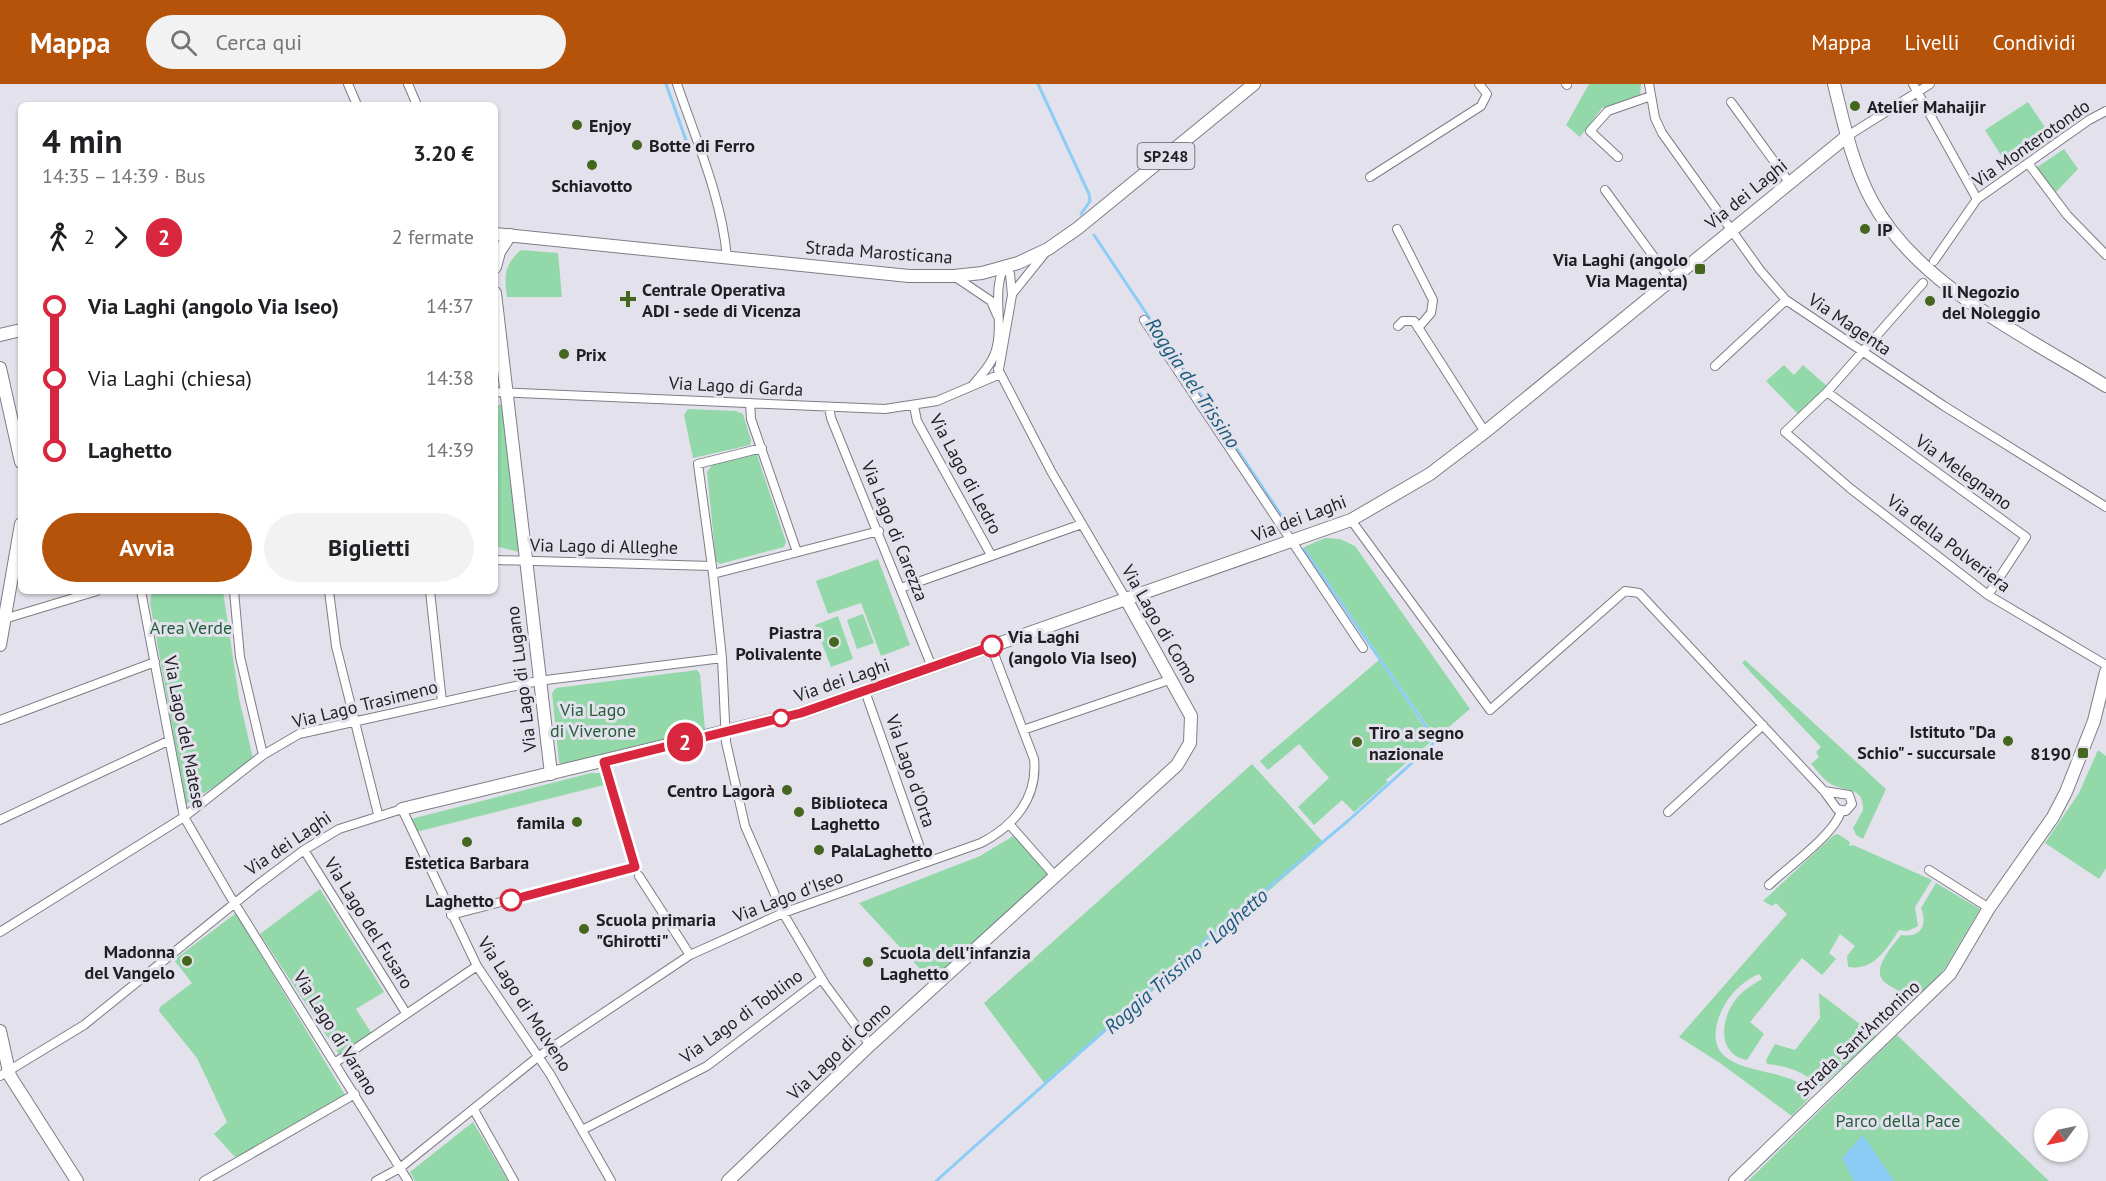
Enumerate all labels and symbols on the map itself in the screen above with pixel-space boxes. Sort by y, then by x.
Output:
street label: Via Monterotondo [1967,94,2094,193]
place label: Atelier Mahaijir [1867,95,1986,118]
marker: Atelier Mahaijir [1848,99,1862,113]
place label: Enjoy [589,114,631,137]
marker: Enjoy [570,118,584,132]
place label: Botte di Ferro [649,134,755,157]
marker: Botte di Ferro [630,138,644,152]
road number: SP248 [1138,143,1194,169]
street label: Via dei Laghi [1699,154,1792,235]
marker: Schiavotto [585,158,599,172]
place label: Schiavotto [551,174,633,197]
place label: IP [1877,218,1892,241]
marker: IP [1858,222,1872,236]
street label: Strada Marosticana [805,235,953,269]
place label: Via Laghi (angolo Via Magenta) [1552,248,1688,292]
marker: Via Laghi (angolo Via Magenta) [1693,262,1707,276]
place label: Centrale Operativa ADI - sede di Vicenza [642,278,801,322]
place label: Il Negozio del Noleggio [1942,280,2041,324]
street label: Via Magenta [1803,287,1896,360]
marker: Centrale Operativa ADI - sede di Vicenza [619,290,637,308]
marker: Il Negozio del Noleggio [1923,294,1937,308]
water label: Roggia del Trissino [1140,313,1246,453]
place label: Prix [576,343,607,366]
marker: Prix [557,347,571,361]
street label: Via Lago di Garda [667,371,804,401]
street label: Via Lago di Ledro [924,409,1007,538]
street label: Via Melegnano [1910,429,2017,515]
street label: Via Lago di Carezza [856,457,934,604]
street label: Via della Polveriera [1882,488,2015,597]
street label: Via dei Laghi [1248,489,1350,547]
street label: Via Lago di Alleghe [529,533,678,559]
street label: Via Lago di Como [1116,560,1203,688]
street label: Via Lago di Lugano [501,605,541,754]
park label: Area Verde [150,616,232,639]
place label: Piastra Polivalente [735,621,822,665]
place label: Via Laghi (angolo Via Iseo) [1007,625,1137,669]
marker: Piastra Polivalente [827,635,841,649]
marker: Via Laghi (angolo Via Iseo) [981,635,1003,657]
street label: Via Lago del Matese [159,653,211,810]
street label: Via dei Laghi [790,653,893,707]
street label: Via Lago Trasimeno [289,675,440,733]
park label: Via Lago di Viverone [550,698,636,742]
unlabelled marker [772,709,790,727]
street label: Via Lago d'Orta [881,711,941,830]
place label: Istituto "Da Schio" - succursale [1857,720,1996,764]
place label: Tiro a segno nazionale [1369,721,1464,765]
line badge: 2 [666,722,704,762]
marker: Istituto "Da Schio" - succursale [2001,734,2015,748]
marker: Tiro a segno nazionale [1350,735,1364,749]
place label: 8190 [2030,742,2071,765]
marker: 8190 [2076,746,2090,760]
place label: Centro Lagorà [667,779,775,802]
marker: Centro Lagorà [780,783,794,797]
place label: Biblioteca Laghetto [811,791,888,835]
marker: Biblioteca Laghetto [792,805,806,819]
street label: Via dei Laghi [240,806,336,881]
place label: famila [517,811,565,834]
marker: famila [570,815,584,829]
marker: Estetica Barbara [460,835,474,849]
place label: PalaLaghetto [831,839,933,862]
marker: PalaLaghetto [812,843,826,857]
place label: Estetica Barbara [405,851,529,874]
street label: Via Lago del Fusaro [319,852,419,993]
street label: Via Lago d'Iseo [729,865,846,928]
water label: Roggia Trissino - Laghetto [1099,883,1273,1039]
place label: Laghetto [425,889,494,912]
marker: Laghetto [500,889,522,911]
place label: Scuola primaria "Ghirotti" [596,908,716,952]
marker: Scuola primaria "Ghirotti" [577,922,591,936]
street label: Via Lago di Molveno [472,931,577,1076]
place label: Madonna del Vangelo [85,940,175,984]
place label: Scuola dell'infanzia Laghetto [880,941,1031,985]
marker: Madonna del Vangelo [180,954,194,968]
marker: Scuola dell'infanzia Laghetto [861,955,875,969]
street label: Via Lago di Toblino [674,964,807,1069]
street label: Via Lago di Varano [288,966,383,1099]
street label: Strada Sant'Antonino [1792,975,1924,1101]
street label: Via Lago di Como [782,997,896,1106]
north arrow [2034,1108,2088,1162]
park label: Parco della Pace [1836,1109,1960,1132]

